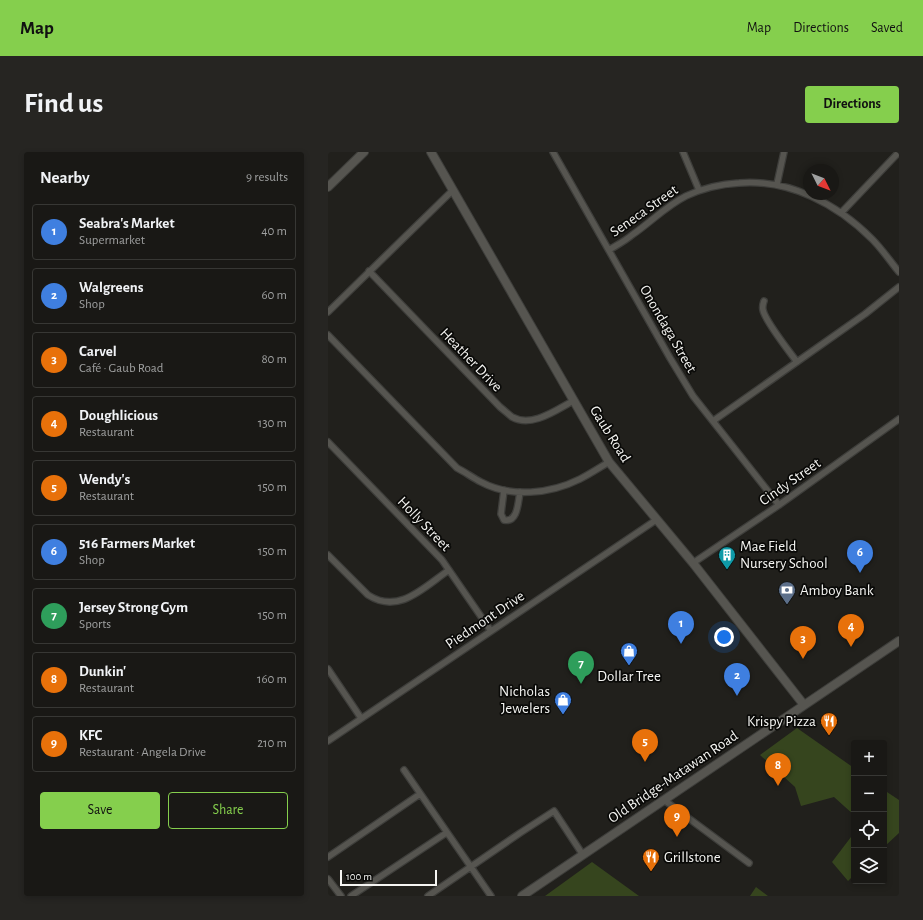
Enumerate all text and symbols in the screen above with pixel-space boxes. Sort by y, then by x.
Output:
text: Map [20,19,54,38]
text: Map [747,21,771,35]
text: Directions [793,21,849,35]
text: Saved [871,21,903,35]
button: Directions [805,86,899,123]
text: Find us [24,90,103,118]
north arrow [803,164,839,200]
text: Nearby [40,169,90,186]
text: 9 results [246,171,288,184]
street label: Seneca Street [607,182,681,240]
text: Seabra's Market [79,216,174,231]
text: 1 [52,225,56,238]
text: 40 m [261,225,287,238]
text: Supermarket [79,234,145,247]
text: Walgreens [79,280,143,295]
street label: Onondaga Street [637,282,699,376]
text: 2 [51,289,57,302]
text: 60 m [261,289,287,302]
text: Shop [79,298,105,311]
street label: Heather Drive [437,325,505,395]
text: Carvel [79,344,117,359]
text: 3 [51,353,57,366]
text: 80 m [261,353,287,366]
text: Café · Gaub Road [79,362,164,375]
street label: Gaub Road [587,403,633,465]
text: Doughlicious [79,408,158,423]
text: 4 [51,417,57,430]
text: 130 m [258,417,287,430]
text: Restaurant [79,426,134,439]
street label: Cindy Street [757,455,824,509]
text: Wendy's [79,472,130,487]
text: 5 [51,481,57,494]
text: 150 m [258,481,287,494]
text: Restaurant [79,490,134,503]
street label: Holly Street [395,494,453,554]
text: 516 Farmers Market [79,536,195,551]
place label: Mae Field Nursery School [740,539,828,571]
pin: 6 [847,540,873,573]
text: 6 [51,545,57,558]
text: 150 m [258,545,287,558]
building icon: Mae Field Nursery School [717,545,737,570]
text: Shop [79,554,105,567]
bank icon: Amboy Bank [777,580,797,605]
place label: Amboy Bank [800,583,874,598]
street label: Piedmont Drive [443,588,527,652]
text: Jersey Strong Gym [79,600,188,615]
text: 7 [51,609,57,622]
text: 150 m [258,609,287,622]
pin: 1 [668,611,694,644]
pin: 4 [838,614,864,647]
text: Sports [79,618,111,631]
pin: 3 [790,626,816,659]
your location [714,627,734,647]
shop icon: Dollar Tree [619,641,639,666]
pin: 7 [568,651,594,684]
pin: 2 [724,663,750,696]
text: Dunkin' [79,664,126,679]
place label: Dollar Tree [597,669,661,684]
text: 8 [51,673,57,686]
text: 160 m [257,673,287,686]
text: Restaurant [79,682,134,695]
place label: Nicholas Jewelers [499,684,550,716]
shop icon: Nicholas Jewelers [553,690,573,715]
restaurant icon: Krispy Pizza [819,711,839,736]
place label: Krispy Pizza [747,714,816,729]
text: KFC [79,728,102,743]
street label: Old Bridge-Matawan Road [605,728,741,826]
pin: 5 [632,729,658,762]
text: 9 [51,737,57,750]
text: 210 m [257,737,287,750]
map controls [851,740,887,884]
button: + [851,740,887,776]
text: Restaurant · Angela Drive [79,746,206,759]
pin: 8 [765,753,791,786]
button: − [851,776,887,812]
button: Save [40,792,160,829]
button: Share [168,792,288,829]
pin: 9 [664,804,690,837]
button: locate [851,812,887,848]
restaurant icon: Grillstone [641,847,661,872]
button: layers [851,848,887,884]
place label: Grillstone [664,850,721,865]
scale bar [340,868,437,887]
text: 100 m [346,871,372,882]

